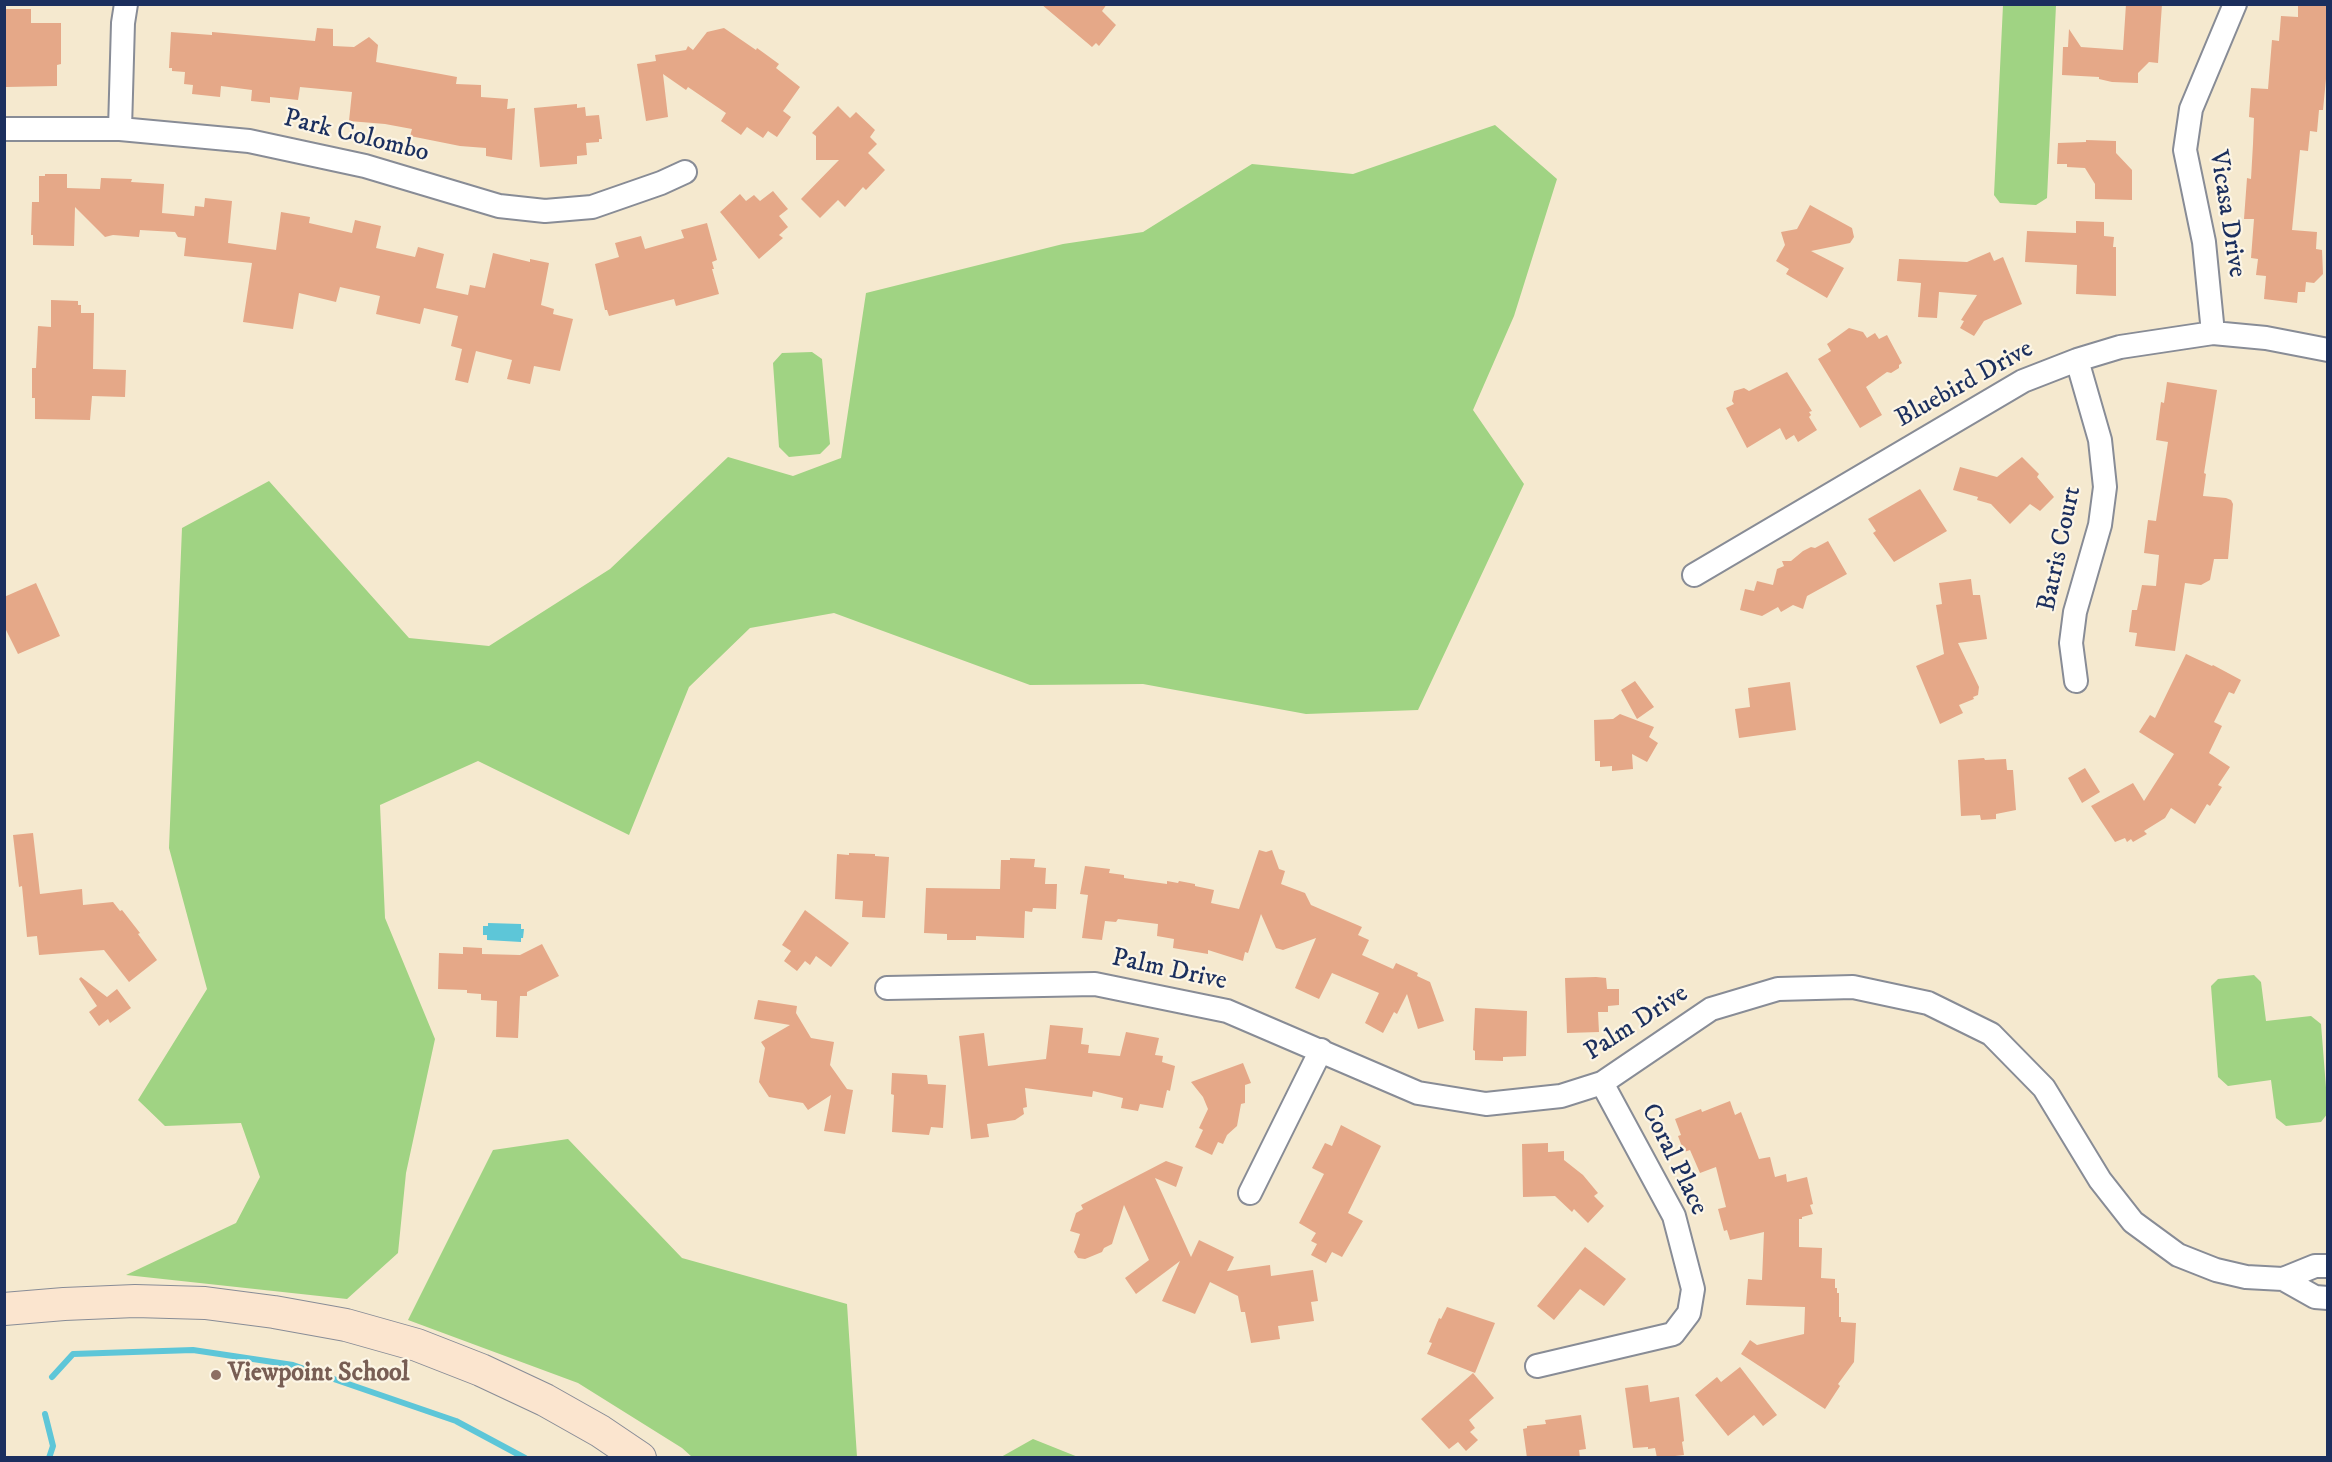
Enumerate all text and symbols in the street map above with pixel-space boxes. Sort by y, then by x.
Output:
street label: Park Colombo [280,104,432,170]
street label: Vicasa Drive [2201,148,2251,280]
street label: Bluebird Drive [1891,334,2039,436]
street label: Batris Court [2033,484,2089,614]
street label: Palm Drive [1109,944,1229,998]
street label: Palm Drive [1579,979,1695,1069]
street label: Coral Place [1633,1099,1713,1221]
place label: Viewpoint School [228,1359,409,1391]
marker: Viewpoint School [209,1368,223,1382]

